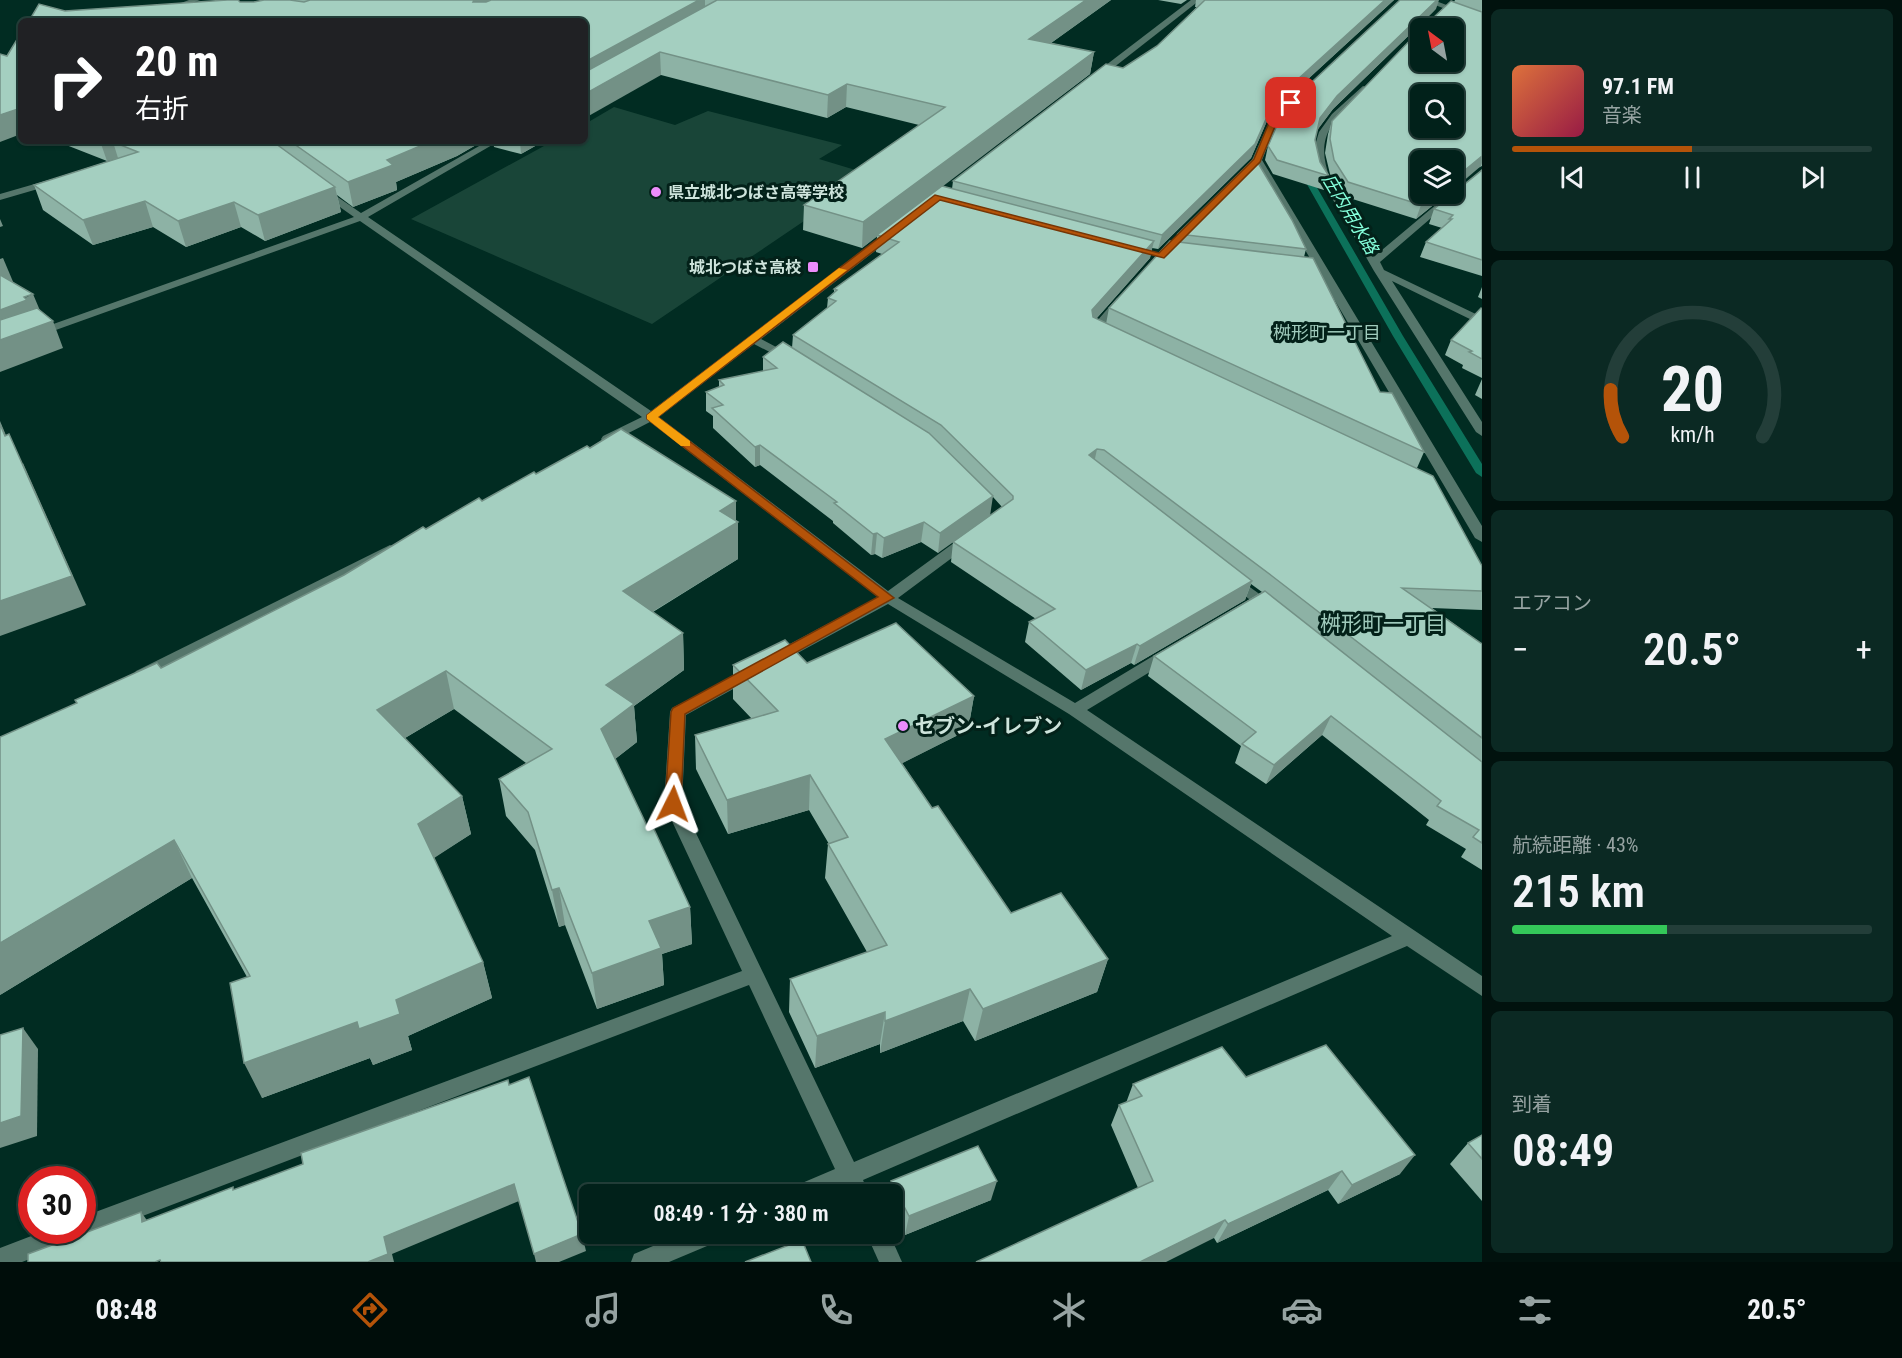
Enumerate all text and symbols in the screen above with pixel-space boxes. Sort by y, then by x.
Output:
north arrow [1410,18,1464,72]
map controls [1410,18,1464,204]
text: 20 m [135,37,218,86]
icon: right [36,42,114,120]
text: 97.1 FM [1602,74,1674,99]
pin [1265,77,1316,128]
button: search [1410,84,1464,138]
icon: arrive [1274,86,1307,119]
text: 右折 [135,93,189,125]
text: 音楽 [1602,103,1642,127]
button: layers [1410,150,1464,204]
icon: previous [1556,161,1589,194]
icon: pause [1676,161,1709,194]
icon: next [1796,161,1829,194]
water label: 庄内用水路 [1318,170,1384,259]
place label: 県立城北つばさ高等学校 [668,183,844,202]
marker: 県立城北つばさ高等学校 [649,185,663,199]
place label: 城北つばさ高校 [689,258,801,277]
marker: 城北つばさ高校 [806,260,820,274]
district label: 桝形町一丁目 [1273,322,1381,343]
text: 20 [1660,354,1724,427]
text: km/h [1670,423,1714,448]
text: エアコン [1512,591,1592,615]
district label: 桝形町一丁目 [1320,612,1446,636]
text: 20.5° [1643,623,1741,676]
text: − [1512,630,1529,669]
text: + [1856,630,1872,669]
place label: セブン-イレブン [915,714,1062,738]
marker: セブン-イレブン [896,719,910,733]
position arrow [641,772,705,836]
text: 航続距離 · 43% [1512,833,1638,857]
text: 215 km [1512,865,1645,918]
text: 到着 [1512,1092,1552,1116]
text: 08:49 [1512,1124,1614,1177]
speed limit sign: 30 [18,1166,96,1244]
text: 08:49 · 1 分 · 380 m [653,1201,829,1226]
icon: directions [349,1289,391,1331]
icon: music [582,1289,624,1331]
icon: phone [815,1289,857,1331]
icon: climate [1048,1289,1090,1331]
icon: car [1281,1289,1323,1331]
icon: filters [1514,1289,1556,1331]
text: 08:48 [96,1294,158,1326]
text: 20.5° [1747,1294,1806,1326]

